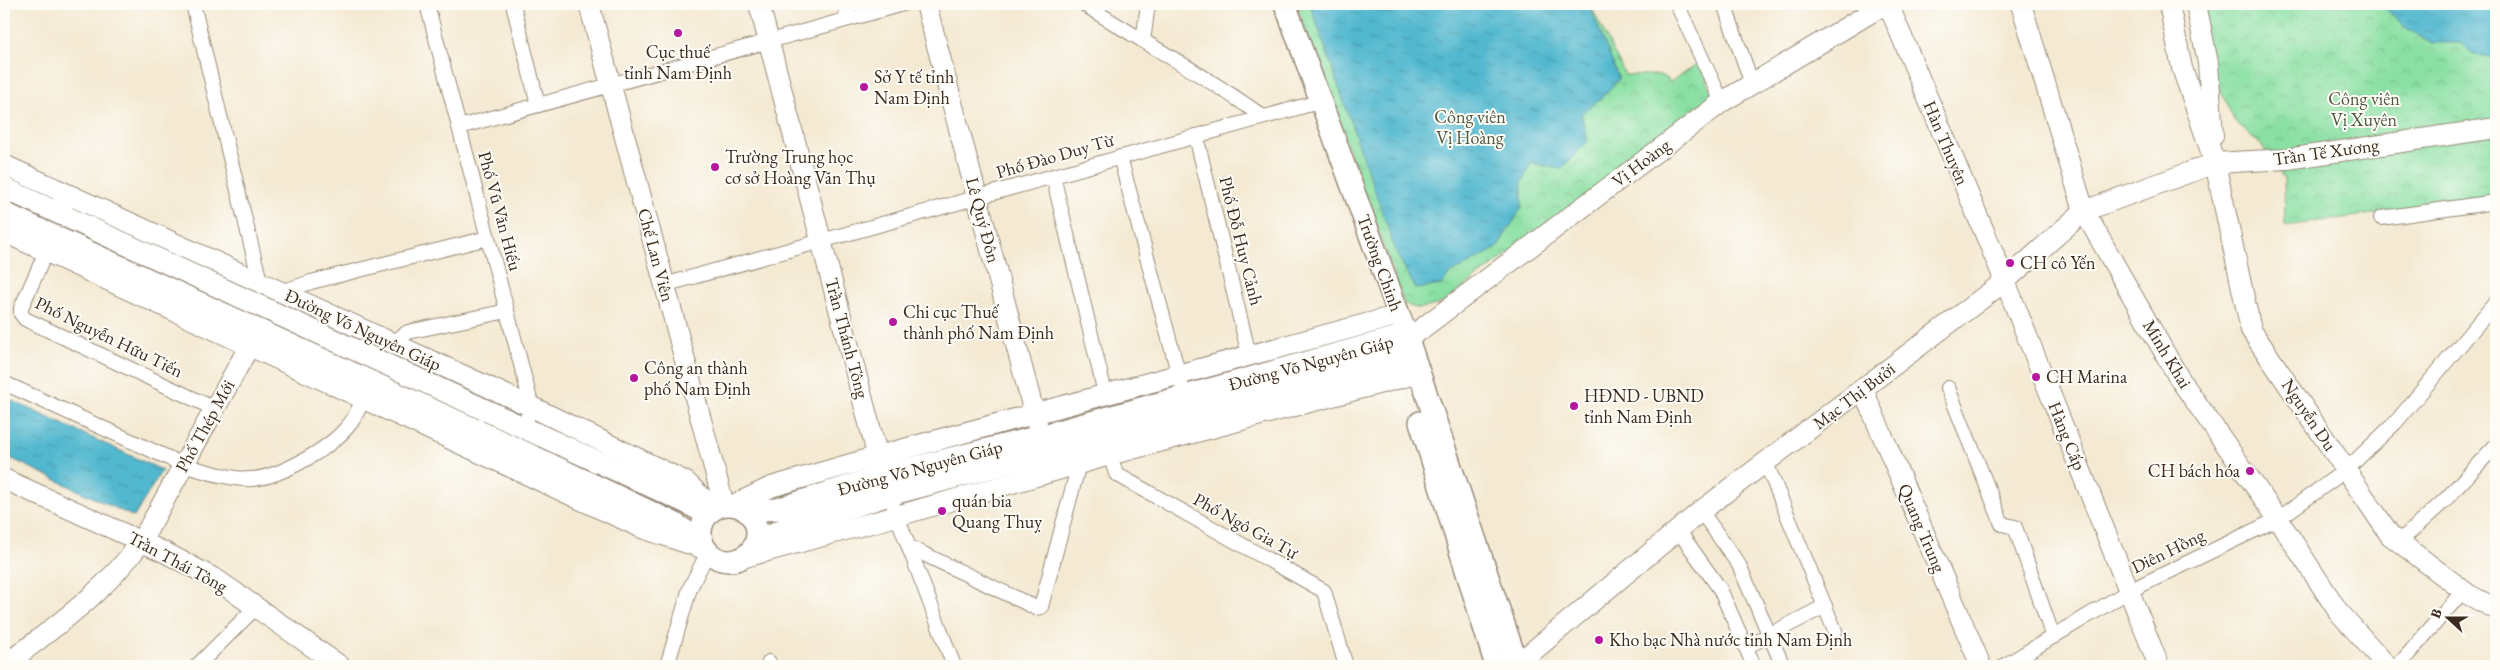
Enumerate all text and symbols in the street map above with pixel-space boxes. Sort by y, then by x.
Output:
marker: Cục thuế tỉnh Nam Định [672,27,684,39]
place label: Cục thuế tỉnh Nam Định [624,40,732,84]
place label: Sở Y tế tỉnh Nam Định [874,65,954,109]
marker: Sở Y tế tỉnh Nam Định [858,81,870,93]
park label: Công viên Vị Xuyên [2328,87,2400,131]
street label: Hàn Thuyên [1918,97,1975,189]
park label: Công viên Vị Hoàng [1434,105,1506,149]
street label: Phố Đào Duy Từ [993,127,1117,183]
street label: Vị Hoàng [1607,133,1675,192]
street label: Trần Tế Xương [2272,133,2380,170]
place label: Trường Trung học cơ sở Hoàng Văn Thụ [725,145,876,189]
street label: Phố Vũ Văn Hiếu [473,148,528,274]
marker: Trường Trung học cơ sở Hoàng Văn Thụ [709,161,721,173]
street label: Lê Quý Đôn [961,174,1006,266]
street label: Phố Đỗ Huy Cảnh [1214,174,1269,308]
street label: Chế Lan Viên [633,205,680,305]
street label: Trường Chinh [1352,211,1409,315]
place label: CH cô Yến [2020,251,2096,274]
marker: CH cô Yến [2004,257,2016,269]
street label: Trần Thánh Tông [820,275,875,401]
street label: Đường Võ Nguyên Giáp [281,283,445,376]
street label: Phố Nguyễn Hữu Tiến [32,291,187,383]
place label: Chi cục Thuế thành phố Nam Định [903,300,1054,344]
street label: Minh Khai [2138,315,2197,393]
marker: Chi cục Thuế thành phố Nam Định [887,316,899,328]
street label: Đường Võ Nguyên Giáp [1226,329,1396,396]
place label: Công an thành phố Nam Định [644,356,751,400]
street label: Mạc Thị Bưởi [1808,357,1900,434]
place label: CH Marina [2046,365,2128,388]
marker: CH Marina [2030,371,2042,383]
marker: Công an thành phố Nam Định [628,372,640,384]
street label: Nguyễn Du [2277,374,2342,456]
street label: Phố Thép Mới [170,375,240,476]
place label: HĐND - UBND tỉnh Nam Định [1584,384,1704,428]
street label: Hàng Cấp [2043,398,2092,473]
marker: HĐND - UBND tỉnh Nam Định [1568,400,1580,412]
street label: Đường Võ Nguyên Giáp [835,434,1005,501]
place label: CH bách hóa [2148,459,2241,482]
marker: CH bách hóa [2244,465,2256,477]
street label: Quang Trung [1893,480,1952,576]
street label: Phố Ngô Gia Tự [1190,487,1304,564]
place label: quán bia Quang Thuỵ [952,489,1042,533]
marker: quán bia Quang Thuỵ [936,505,948,517]
street label: Diên Hồng [2127,523,2208,578]
street label: Trần Thái Tông [124,526,232,597]
north arrow [2422,592,2472,642]
text: B [2426,606,2446,621]
place label: Kho bạc Nhà nước tỉnh Nam Định [1609,628,1852,651]
marker: Kho bạc Nhà nước tỉnh Nam Định [1593,634,1605,646]

